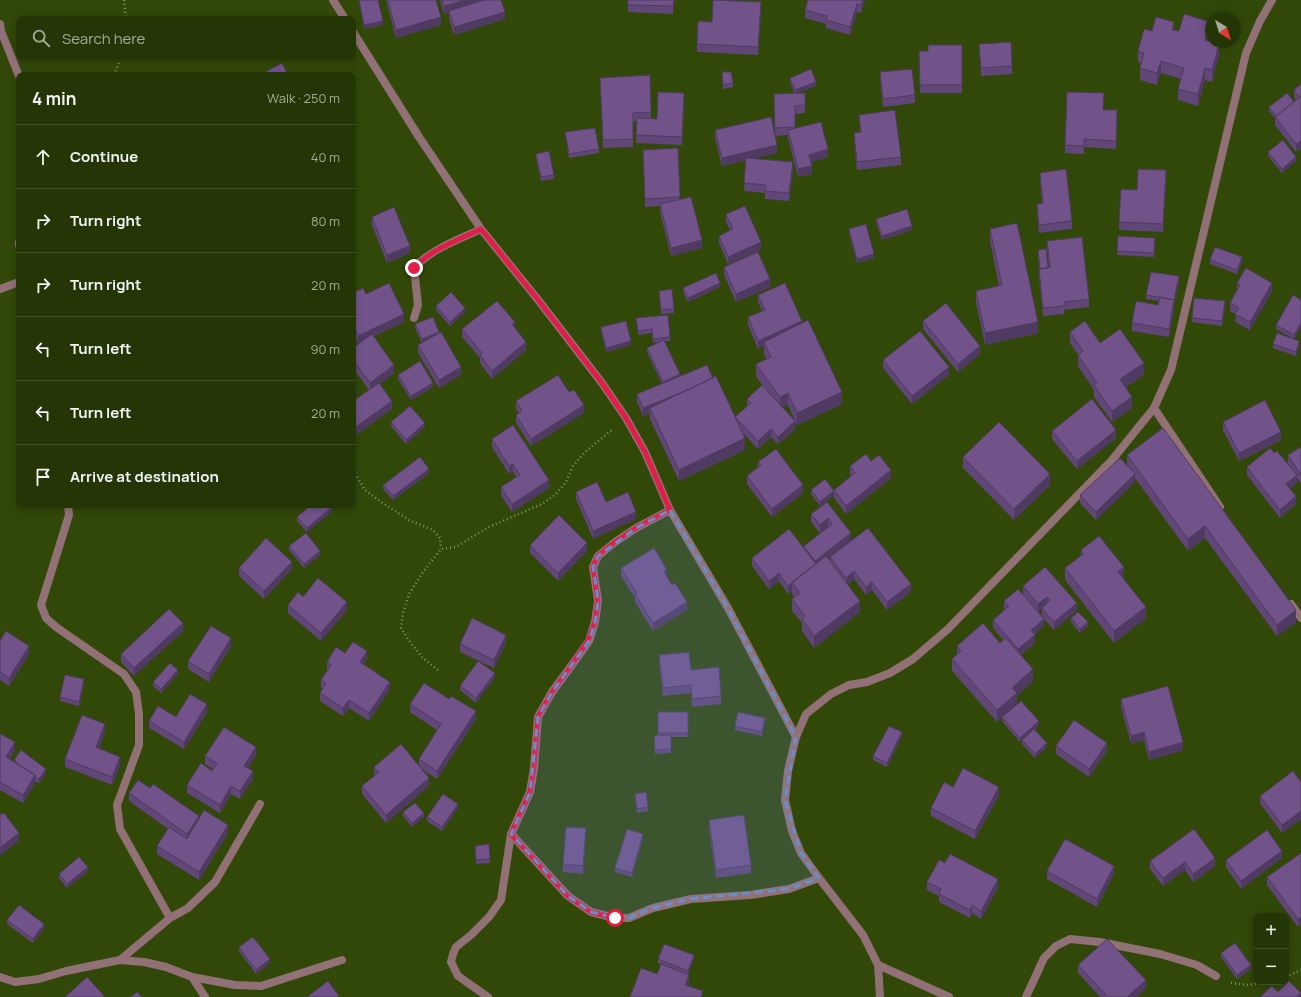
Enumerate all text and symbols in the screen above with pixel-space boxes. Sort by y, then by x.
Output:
north arrow [1205,12,1241,48]
search box [16,16,356,60]
icon: search [30,27,52,49]
text: Search here [62,28,145,49]
text: 4 min [32,87,76,110]
text: Walk · 250 m [267,89,340,107]
icon: ahead [32,146,54,168]
text: Continue [70,146,138,167]
text: 40 m [311,148,340,166]
icon: right [32,210,54,232]
text: Turn right [70,210,141,231]
text: 80 m [311,212,340,230]
route end [405,259,423,277]
icon: right [32,274,54,296]
text: Turn right [70,274,141,295]
text: 20 m [311,276,340,294]
icon: left [32,338,54,360]
text: Turn left [70,338,132,359]
text: 90 m [310,340,340,358]
icon: left [32,402,54,424]
text: Turn left [70,402,132,423]
text: 20 m [311,404,340,422]
icon: arrive [32,466,54,488]
text: Arrive at destination [70,466,219,487]
route start [606,909,624,927]
map controls [1253,913,1289,985]
button: + [1253,913,1289,949]
button: − [1253,949,1289,985]

